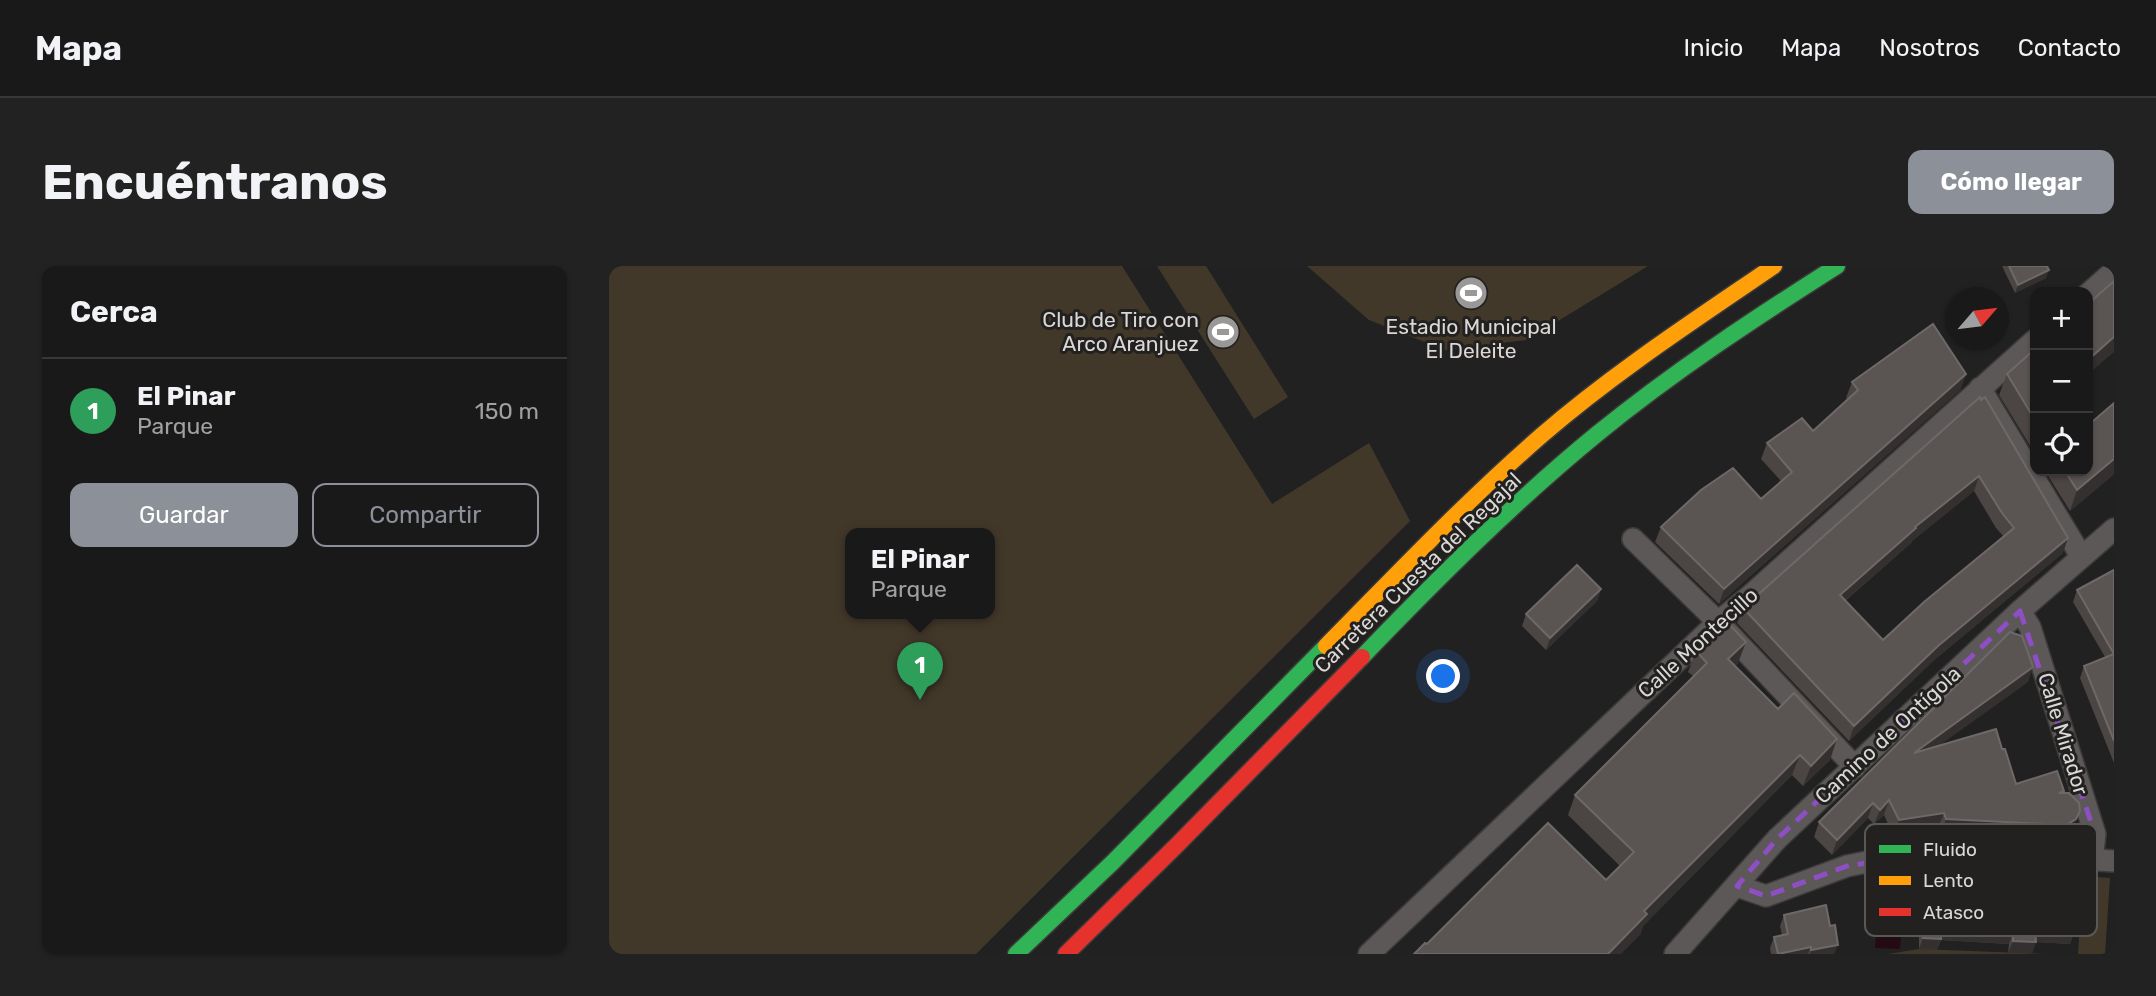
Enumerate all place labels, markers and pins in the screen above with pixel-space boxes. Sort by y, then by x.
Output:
sports icon: Estadio Municipal El Deleite [1452,274,1490,312]
place label: Club de Tiro con Arco Aranjuez [1042,307,1199,356]
sports icon: Club de Tiro con Arco Aranjuez [1204,313,1242,351]
place label: Estadio Municipal El Deleite [1385,314,1557,363]
pin: 1 [897,642,943,700]

